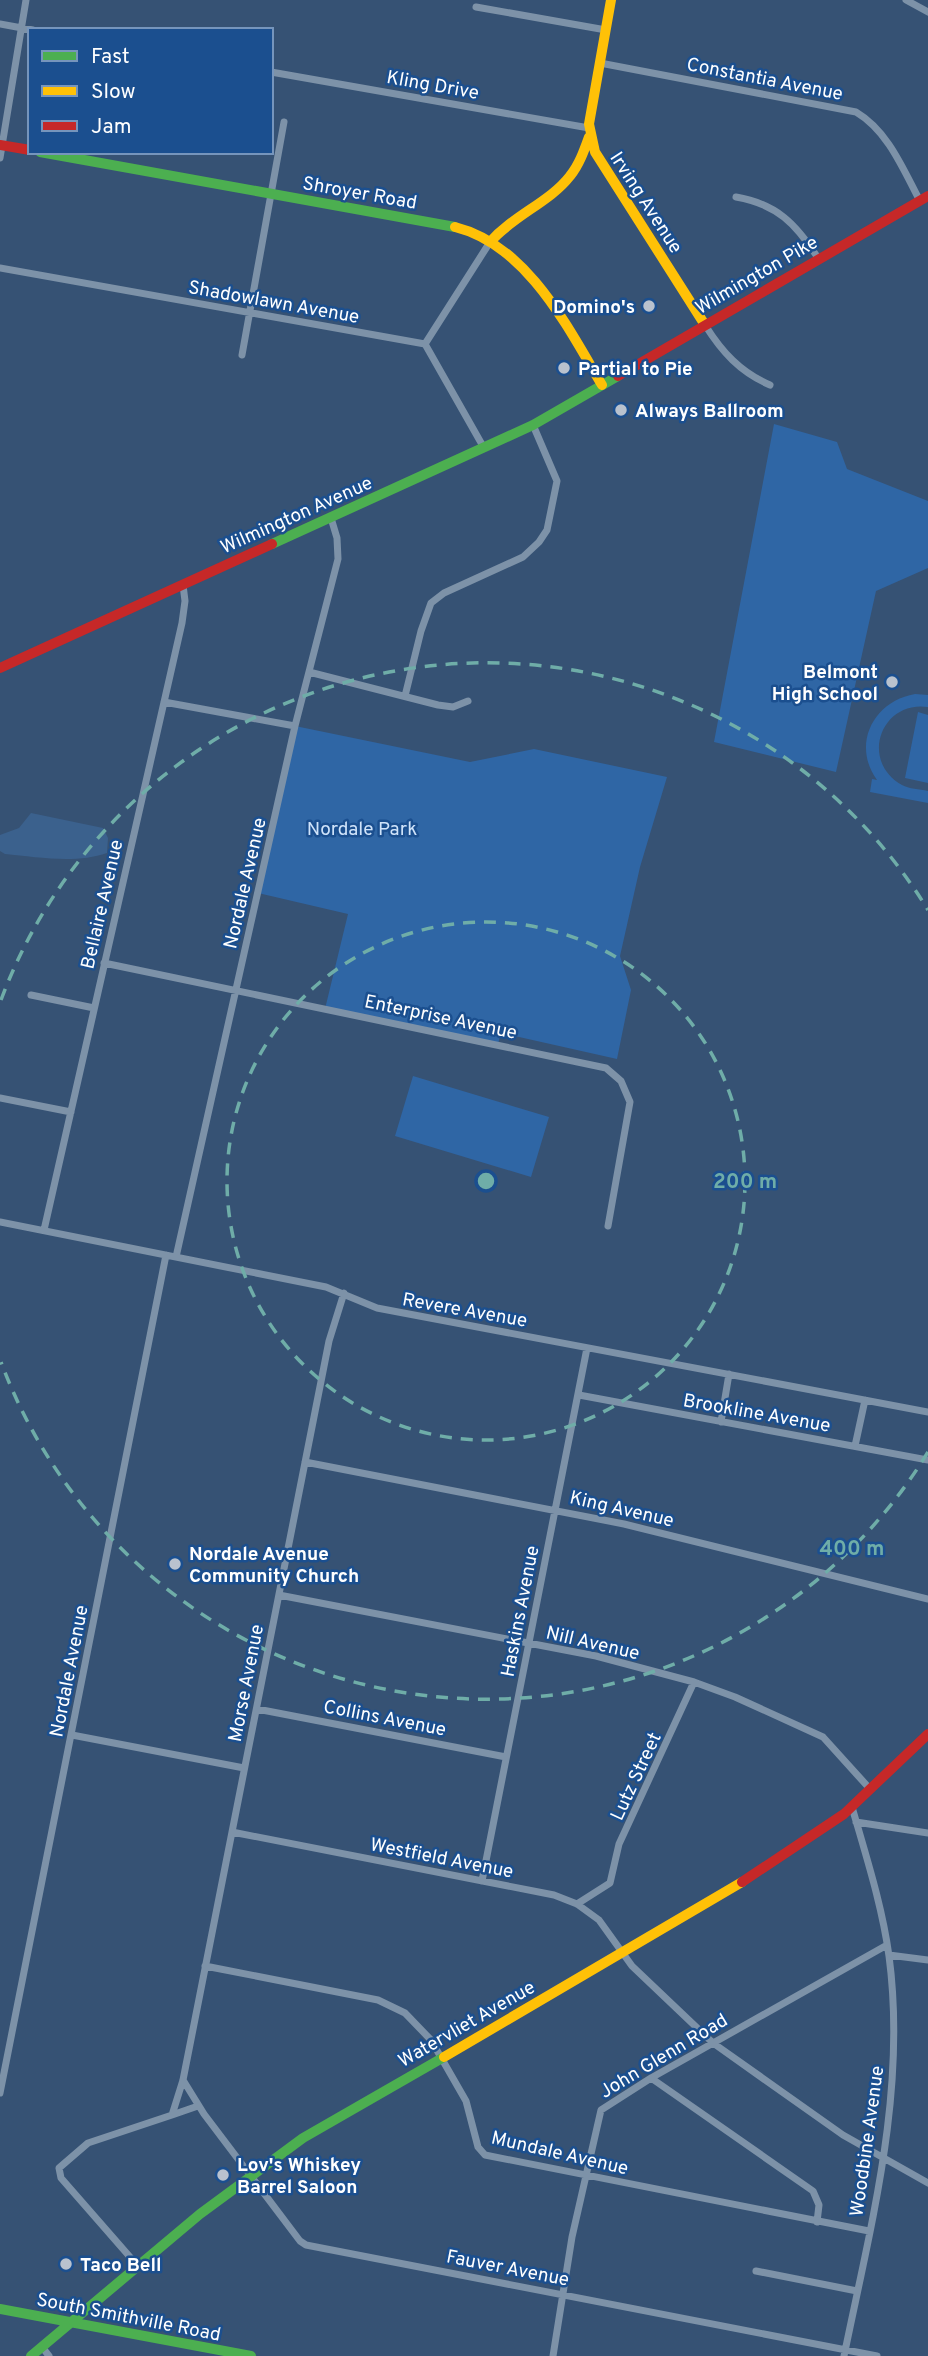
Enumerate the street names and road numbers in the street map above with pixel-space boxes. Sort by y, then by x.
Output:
street label: Constantia Avenue [684,53,845,107]
street label: Kling Drive [385,66,481,106]
street label: Irving Avenue [604,148,687,258]
street label: Shroyer Road [300,172,419,216]
street label: Wilmington Pike [691,231,823,321]
street label: Shadowlawn Avenue [186,276,361,330]
street label: Wilmington Avenue [217,472,377,560]
street label: Nordale Avenue [219,815,273,951]
street label: Bellaire Avenue [76,837,129,971]
street label: Enterprise Avenue [362,990,519,1046]
street label: Revere Avenue [400,1288,529,1334]
street label: Brookline Avenue [681,1389,832,1439]
street label: King Avenue [567,1486,676,1534]
street label: Haskins Avenue [496,1544,545,1679]
street label: Nordale Avenue [45,1603,95,1739]
street label: Nill Avenue [543,1622,642,1666]
street label: Morse Avenue [224,1623,270,1744]
street label: Collins Avenue [321,1695,448,1743]
street label: Lutz Street [606,1729,668,1825]
street label: Westfield Avenue [368,1833,515,1885]
street label: Watervliet Avenue [394,1976,540,2074]
street label: John Glenn Road [595,2009,733,2105]
street label: Woodbine Avenue [846,2064,890,2218]
street label: Mundale Avenue [489,2126,631,2181]
street label: Fauver Avenue [444,2245,571,2293]
street label: South Smithville Road [34,2288,223,2348]

